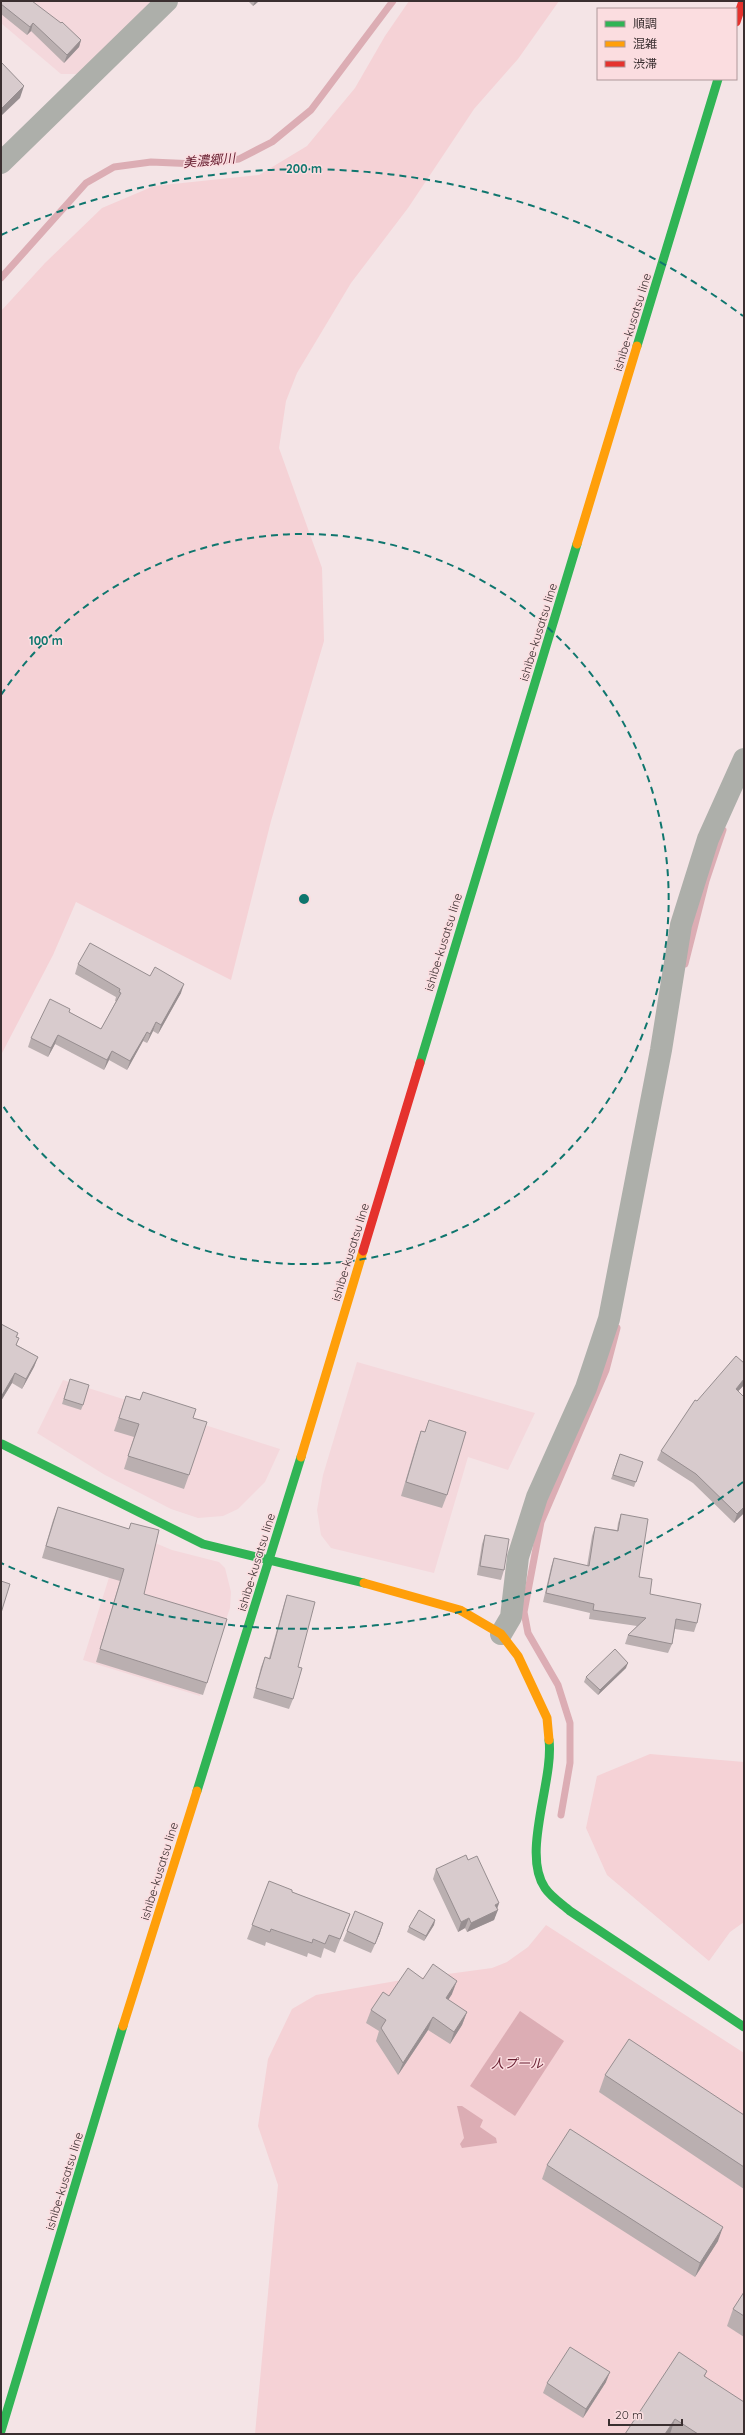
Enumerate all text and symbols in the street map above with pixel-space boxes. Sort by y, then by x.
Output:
legend [597,8,737,80]
text: 順調 [633,16,657,31]
text: 混雑 [633,36,657,51]
text: 渋滞 [633,56,657,71]
water label: 美濃郷川 [182,150,238,170]
text: 200 m [286,161,322,176]
street label: ishibe-kusatsu line [610,271,654,373]
street label: ishibe-kusatsu line [516,581,560,683]
text: 100 m [29,633,63,648]
street label: ishibe-kusatsu line [421,891,465,993]
centre of rings [297,892,311,906]
street label: ishibe-kusatsu line [328,1201,372,1303]
street label: ishibe-kusatsu line [234,1511,278,1613]
street label: ishibe-kusatsu line [137,1820,181,1922]
water label: 人プール [491,2055,544,2071]
street label: ishibe-kusatsu line [42,2130,86,2232]
scale bar [609,2401,682,2427]
text: 20 m [615,2407,643,2422]

